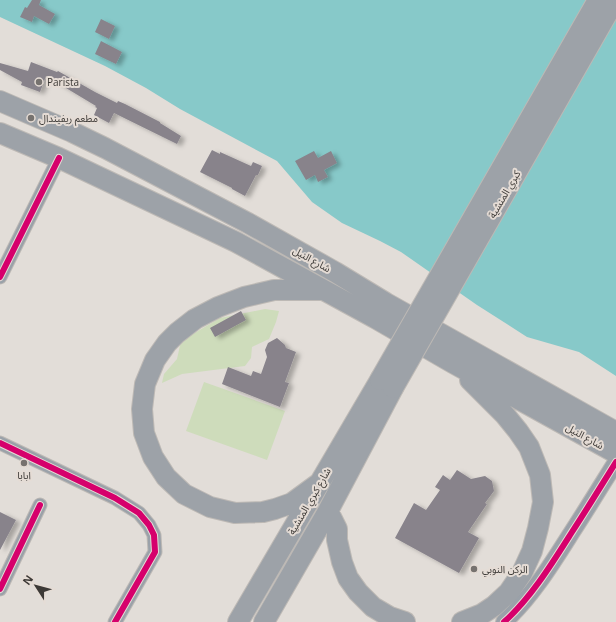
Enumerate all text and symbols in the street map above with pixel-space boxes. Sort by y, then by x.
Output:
place label: Parista [47,75,79,89]
marker: Parista [34,77,44,87]
place label: مطعم ريفيندال [39,111,98,126]
marker: مطعم ريفيندال [26,113,36,123]
street label: كبري المنشية [485,167,525,221]
street label: شارع النيل [290,243,334,276]
street label: شارع النيل [563,420,607,453]
marker: ابابا [19,458,29,468]
street label: شارع كبري المنشية [284,465,335,538]
place label: ابابا [17,468,31,482]
place label: الركن النوبي [482,562,528,577]
marker: الركن النوبي [469,564,479,574]
north arrow [16,566,56,606]
text: N [19,572,36,588]

